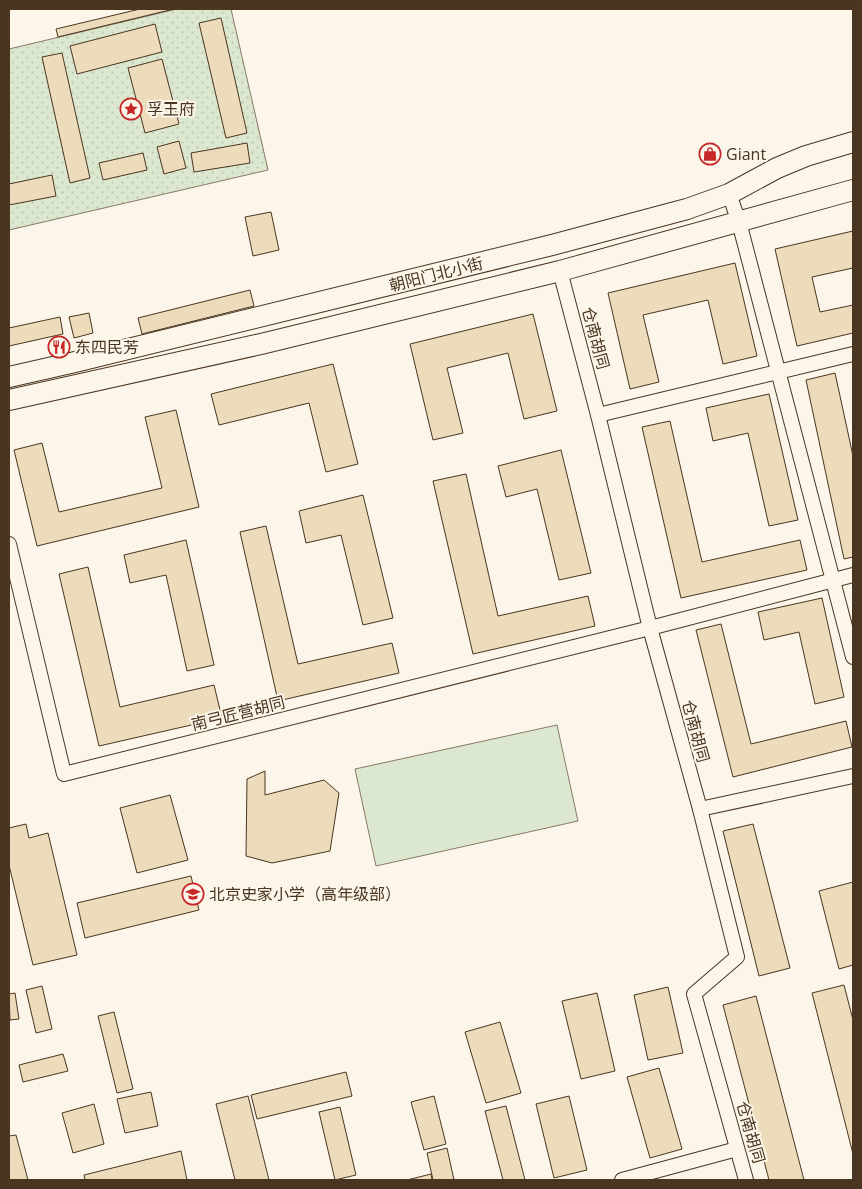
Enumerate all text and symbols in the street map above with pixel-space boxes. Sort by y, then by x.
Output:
place icon: 孚王府 [119,97,143,121]
place label: 孚王府 [147,98,195,120]
shop icon: Giant [698,142,722,166]
place label: Giant [726,143,766,165]
street label: 朝阳门北小街 [387,252,485,296]
street label: 仓南胡同 [577,304,615,372]
restaurant icon: 东四民芳 [47,335,71,359]
place label: 东四民芳 [75,336,139,358]
street label: 南弓匠营胡同 [189,691,287,735]
street label: 仓南胡同 [677,697,715,765]
school or university icon: 北京史家小学（高年级部） [181,882,205,906]
place label: 北京史家小学（高年级部） [209,883,401,905]
street label: 仓南胡同 [732,1098,770,1166]

